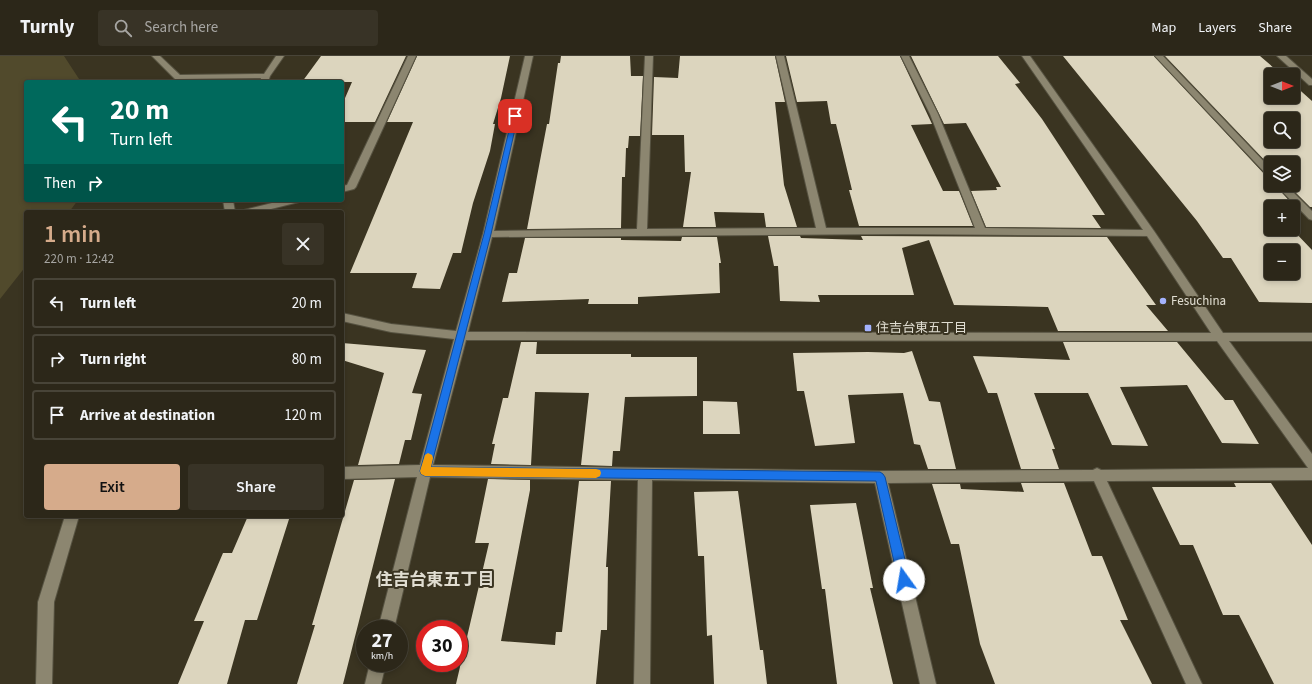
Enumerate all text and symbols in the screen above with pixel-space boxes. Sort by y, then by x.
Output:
search box [98,10,378,46]
text: Turnly [20,14,74,41]
icon: search [112,17,134,39]
text: Search here [144,17,218,38]
text: Map [1151,18,1176,38]
text: Layers [1198,18,1236,38]
text: Share [1258,18,1292,38]
north arrow [1264,68,1300,104]
map controls [1264,68,1300,280]
text: 20 m [110,90,169,130]
icon: left [44,96,96,148]
pin [498,99,532,133]
icon: arrive [504,105,526,127]
button: search [1264,112,1300,148]
text: Turn left [110,127,172,152]
button: layers [1264,156,1300,192]
icon: right [84,172,106,194]
text: Then [44,173,76,194]
button: + [1264,200,1300,236]
text: 1 min [44,217,101,252]
button: close [282,223,324,265]
button: − [1264,244,1300,280]
text: 220 m · 12:42 [44,250,114,268]
icon: left [46,292,68,314]
place label: Fesuchina [1171,292,1226,310]
text: Turn left [80,293,136,314]
text: 20 m [292,293,322,314]
marker: Fesuchina [1158,296,1168,306]
place label: 住吉台東五丁目 [876,319,967,337]
marker: 住吉台東五丁目 [863,323,873,333]
icon: right [46,348,68,370]
text: Turn right [80,349,146,370]
text: 80 m [292,349,322,370]
icon: arrive [46,404,68,426]
text: Arrive at destination [80,405,215,426]
text: 120 m [284,405,322,426]
button: Exit [44,464,180,510]
button: Share [188,464,324,510]
position arrow [883,559,925,601]
district label: 住吉台東五丁目 [376,568,495,592]
speed limit sign: 30 [416,620,468,672]
text: 27 [371,627,393,655]
text: km/h [371,649,393,663]

